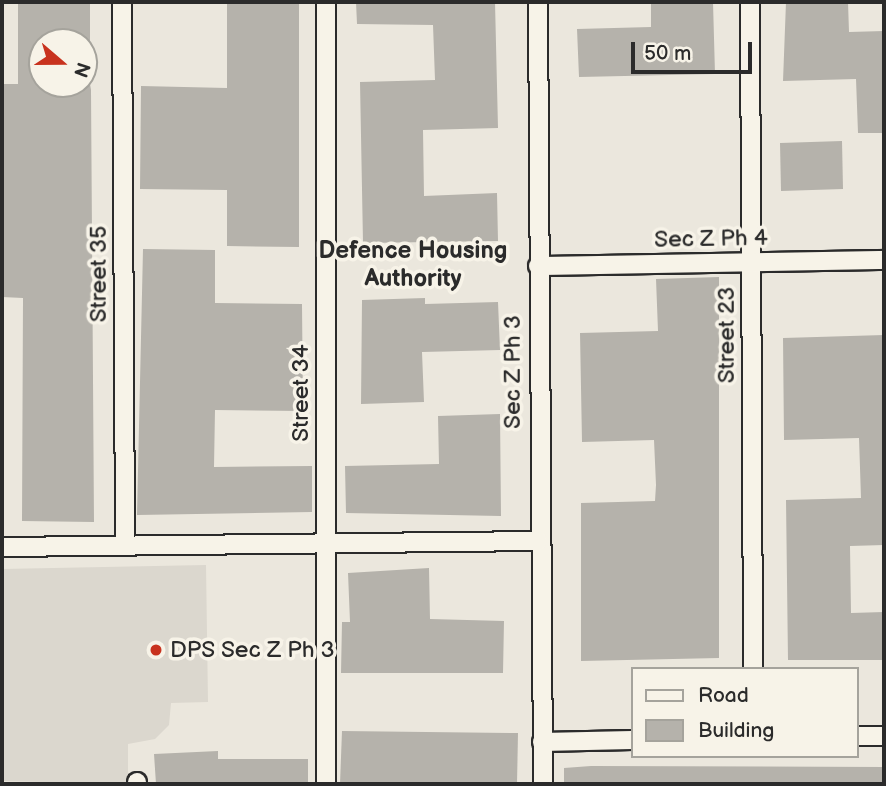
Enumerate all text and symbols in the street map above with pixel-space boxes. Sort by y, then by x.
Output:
north arrow [28,28,98,98]
scale bar [634,28,755,72]
text: 50 m [644,41,691,66]
text: N [68,59,95,80]
street label: Sec Z Ph 4 [654,224,768,254]
street label: Street 35 [85,226,113,322]
district label: Defence Housing Authority [319,237,507,293]
street label: Street 23 [713,287,741,383]
street label: Sec Z Ph 3 [499,315,527,429]
street label: Street 34 [287,344,315,442]
place label: DPS Sec Z Ph 3 [170,636,335,664]
marker: DPS Sec Z Ph 3 [148,642,164,658]
legend [630,667,858,758]
text: Road [698,683,749,708]
text: Building [698,718,774,743]

